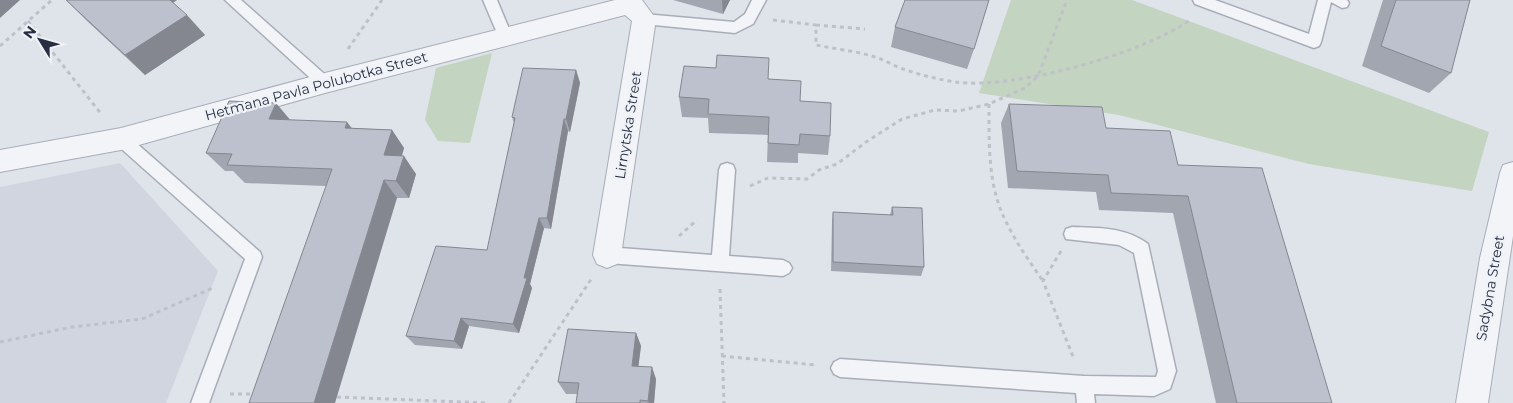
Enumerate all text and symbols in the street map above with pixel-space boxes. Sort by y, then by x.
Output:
north arrow [15,15,65,65]
text: N [19,22,40,42]
street label: Hetmana Pavla Polubotka Street [203,48,429,124]
street label: Lirnytska Street [611,69,645,180]
street label: Sadybna Street [1472,233,1508,342]

